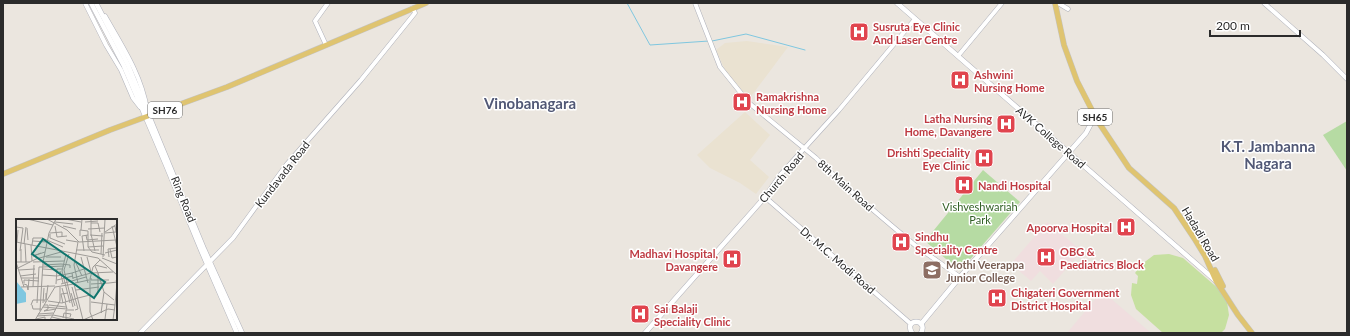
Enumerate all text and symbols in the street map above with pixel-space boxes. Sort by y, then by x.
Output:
scale bar [1210,12,1300,38]
text: 200 m [1216,18,1250,33]
place label: Susruta Eye Clinic And Laser Centre [872,20,961,46]
hospital icon: Susruta Eye Clinic And Laser Centre [848,21,870,43]
place label: Ashwini Nursing Home [973,68,1045,94]
hospital icon: Ashwini Nursing Home [949,69,971,91]
place label: Ramakrishna Nursing Home [756,90,827,116]
hospital icon: Ramakrishna Nursing Home [731,91,753,113]
district label: Vinobanagara [483,94,576,112]
road number: SH76 [148,102,182,118]
street label: AVK College Road [1014,103,1088,171]
road number: SH65 [1078,109,1112,125]
place label: Latha Nursing Home, Davangere [905,112,992,138]
hospital icon: Latha Nursing Home, Davangere [995,113,1017,135]
district label: K.T. Jambanna Nagara [1221,137,1315,172]
street label: Kundavada Road [252,138,312,210]
place label: Drishti Speciality Eye Clinic [887,146,971,172]
hospital icon: Drishti Speciality Eye Clinic [973,147,995,169]
street label: Church Road [756,149,806,205]
street label: 8th Main Road [815,156,877,214]
street label: Ring Road [169,174,199,224]
hospital icon: Nandi Hospital [953,174,975,196]
place label: Nandi Hospital [978,179,1051,192]
park label: Vishveshwariah Park [942,200,1018,226]
street label: Hadadi Road [1180,204,1222,264]
hospital icon: Apoorva Hospital [1115,216,1137,238]
inset map [16,219,117,320]
place label: Apoorva Hospital [1026,221,1112,234]
street label: Dr. M.C. Modi Road [798,224,878,296]
place label: Sindhu Speciality Centre [915,230,998,256]
hospital icon: Sindhu Speciality Centre [890,231,912,253]
place label: OBG & Paediatrics Block [1060,245,1144,271]
hospital icon: OBG & Paediatrics Block [1035,246,1057,268]
place label: Madhavi Hospital, Davangere [630,247,718,273]
hospital icon: Madhavi Hospital, Davangere [721,248,743,270]
place label: Mothi Veerappa Junior College [946,258,1024,284]
school or university icon: Mothi Veerappa Junior College [921,259,943,281]
place label: Chigateri Government District Hospital [1011,286,1120,312]
hospital icon: Chigateri Government District Hospital [986,287,1008,309]
place label: Sai Balaji Speciality Clinic [654,302,731,328]
hospital icon: Sai Balaji Speciality Clinic [629,303,651,325]

